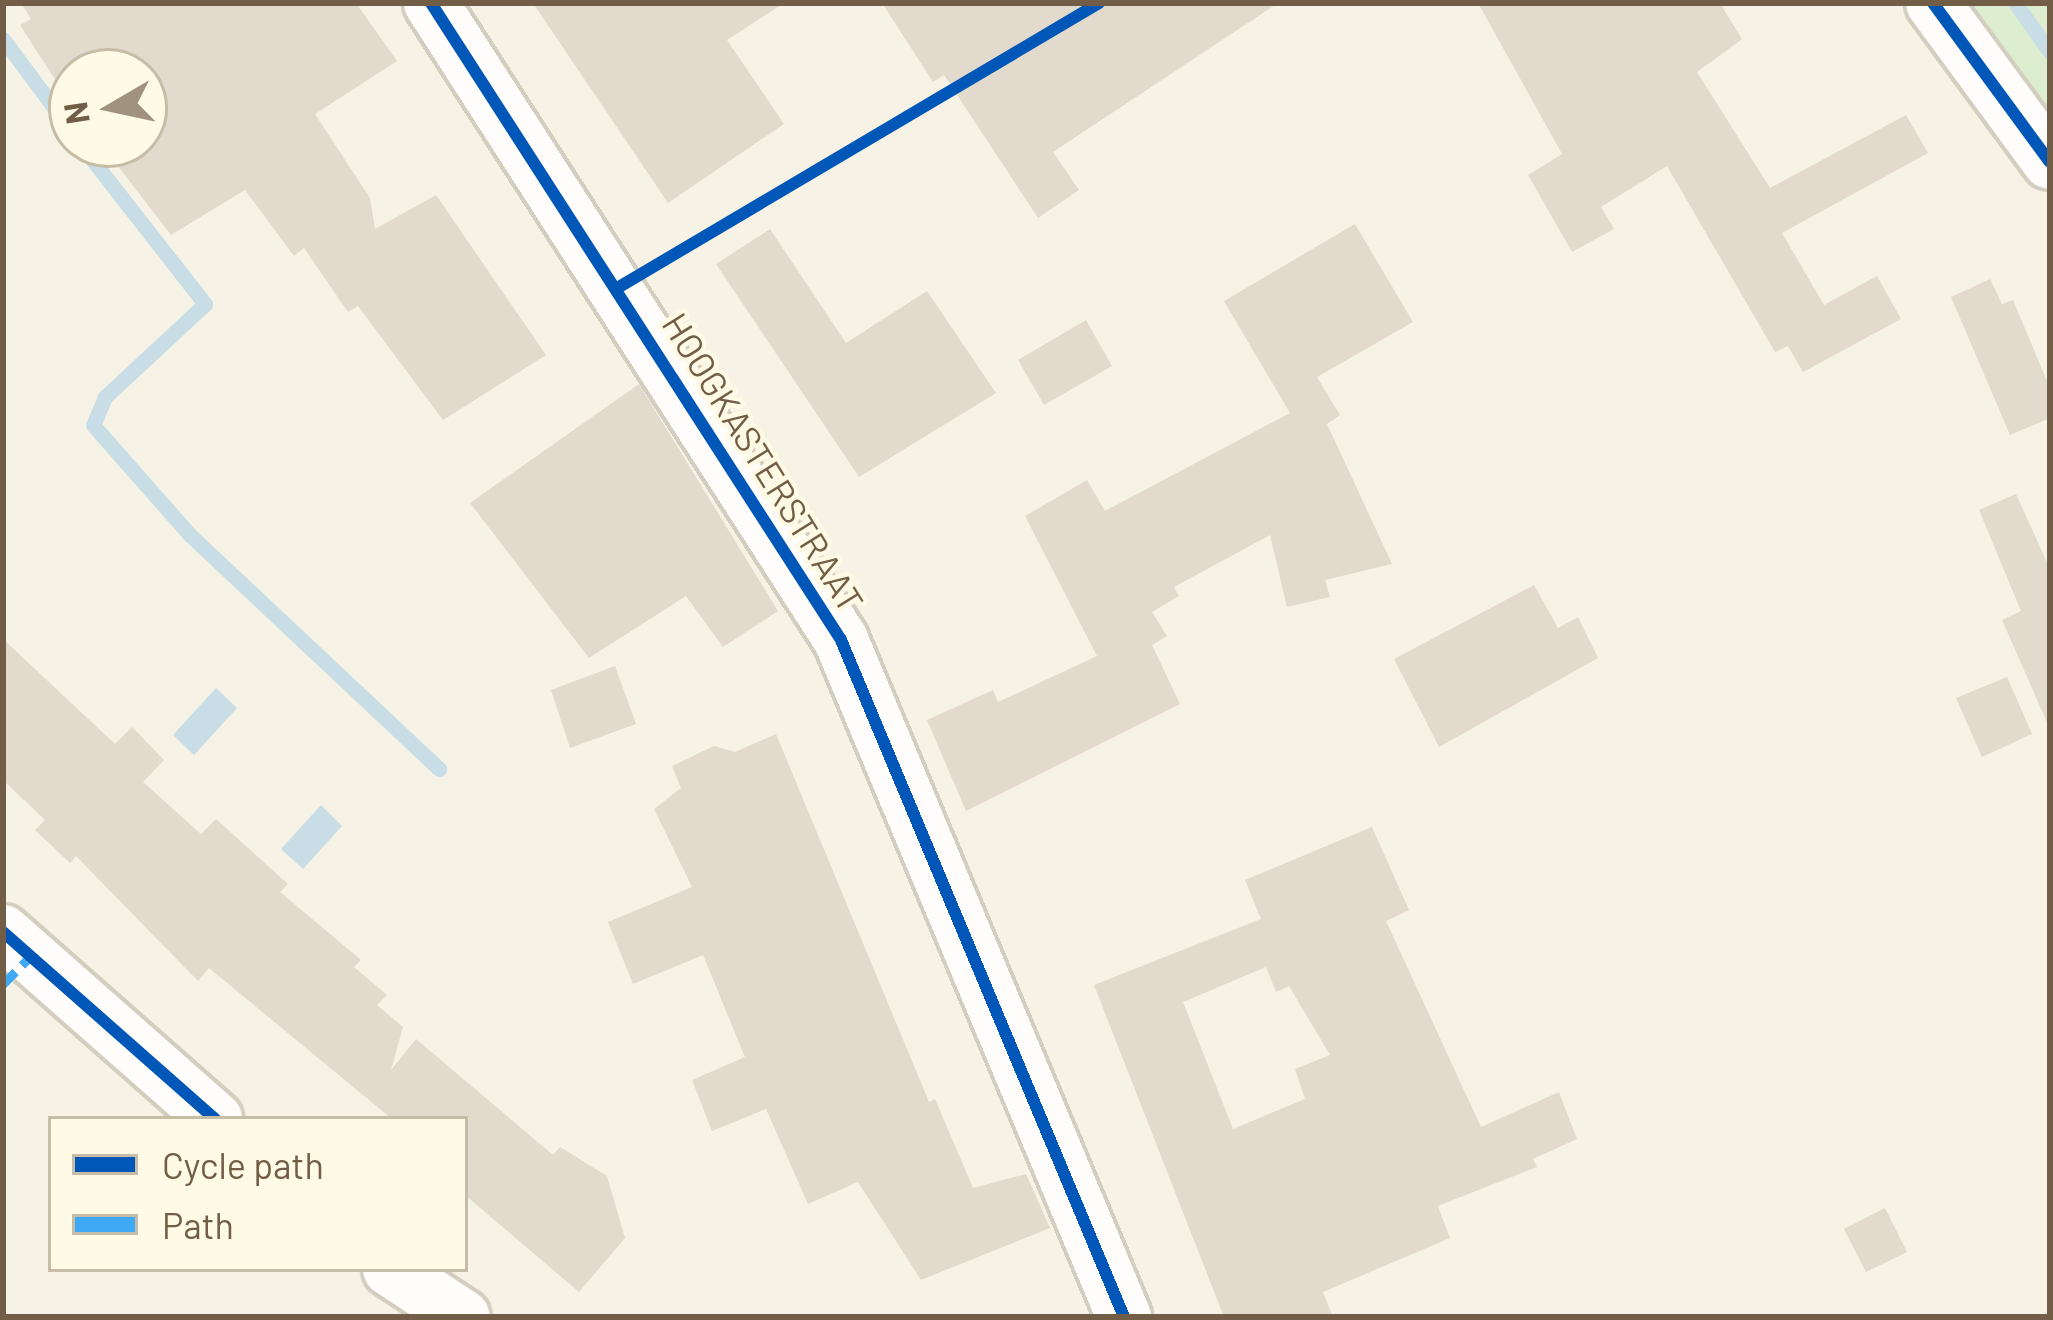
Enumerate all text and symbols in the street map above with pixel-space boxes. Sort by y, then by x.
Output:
north arrow [48,48,168,168]
text: N [54,99,97,127]
street label: HOOGKASTERSTRAAT [654,304,874,620]
legend [48,1116,468,1272]
text: Cycle path [162,1143,324,1186]
text: Path [162,1203,234,1246]

